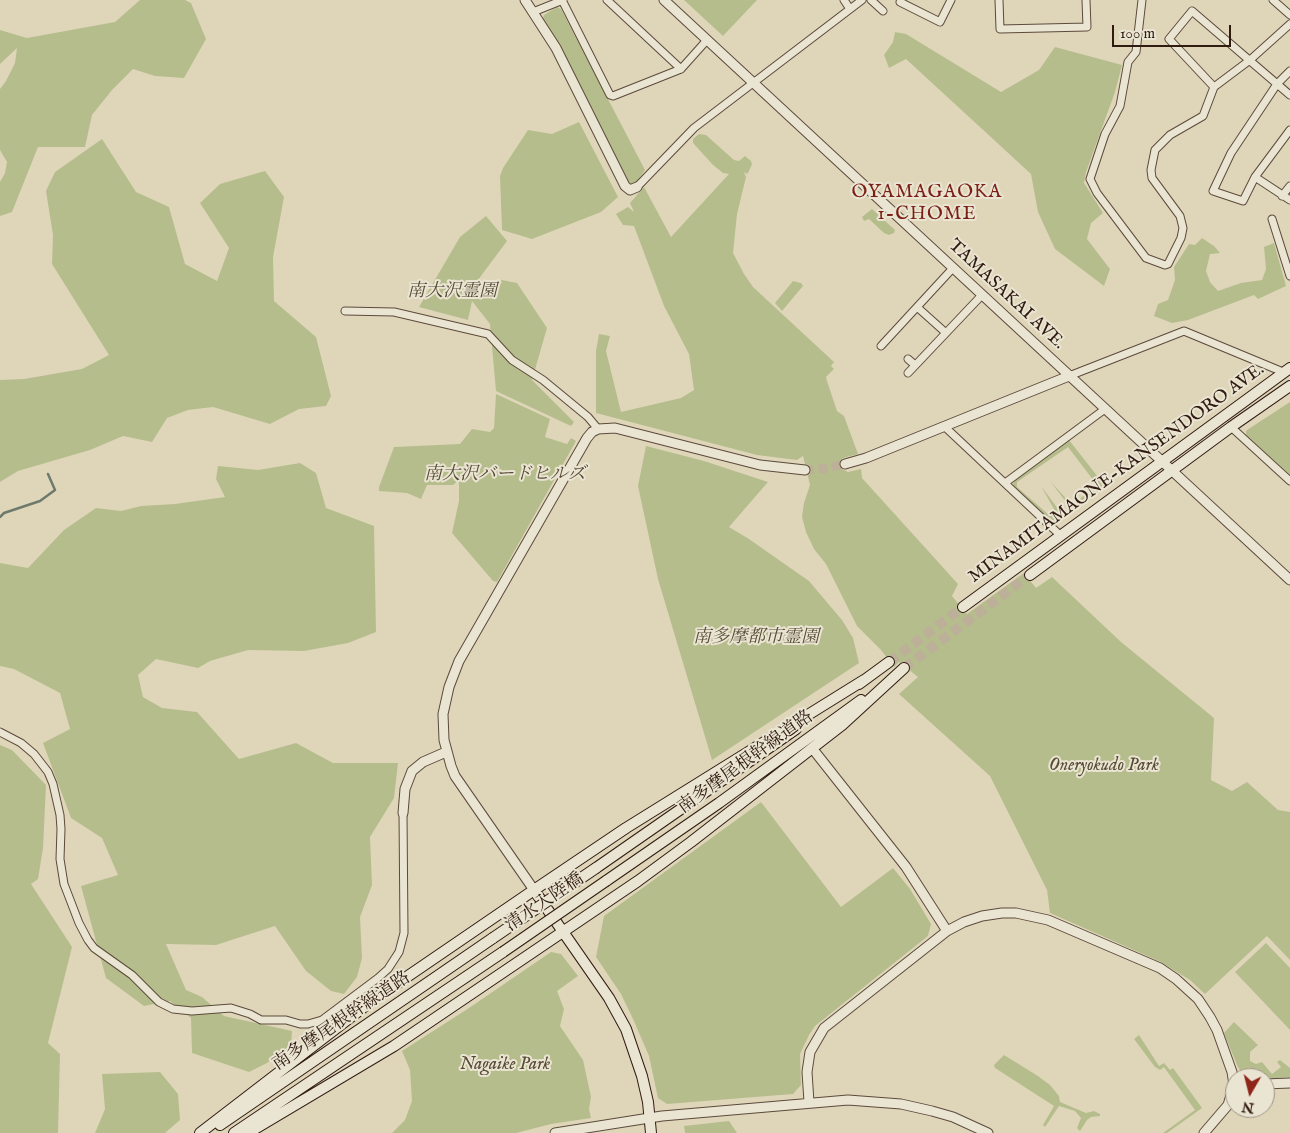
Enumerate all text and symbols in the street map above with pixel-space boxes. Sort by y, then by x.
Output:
scale bar [1115,15,1234,47]
text: 100 m [1120,24,1155,43]
district label: OYAMAGAOKA 1-CHOME [850,182,1004,226]
street label: TAMASAKAI AVE. [943,235,1069,355]
park label: 南大沢霊園 [407,281,497,303]
street label: MINAMITAMAONE-KANSENDORO AVE. [965,359,1269,589]
park label: 南大沢バードヒルズ [424,464,586,486]
park label: 南多摩都市霊園 [693,627,819,649]
street label: 南多摩尾根幹線道路 [674,707,818,819]
park label: Oneryokudo Park [1049,755,1159,777]
street label: 清水入陸橋 [502,869,588,937]
street label: 南多摩尾根幹線道路 [269,968,415,1076]
park label: Nagaike Park [460,1054,550,1076]
north arrow [1225,1068,1275,1118]
text: N [1241,1097,1255,1117]

